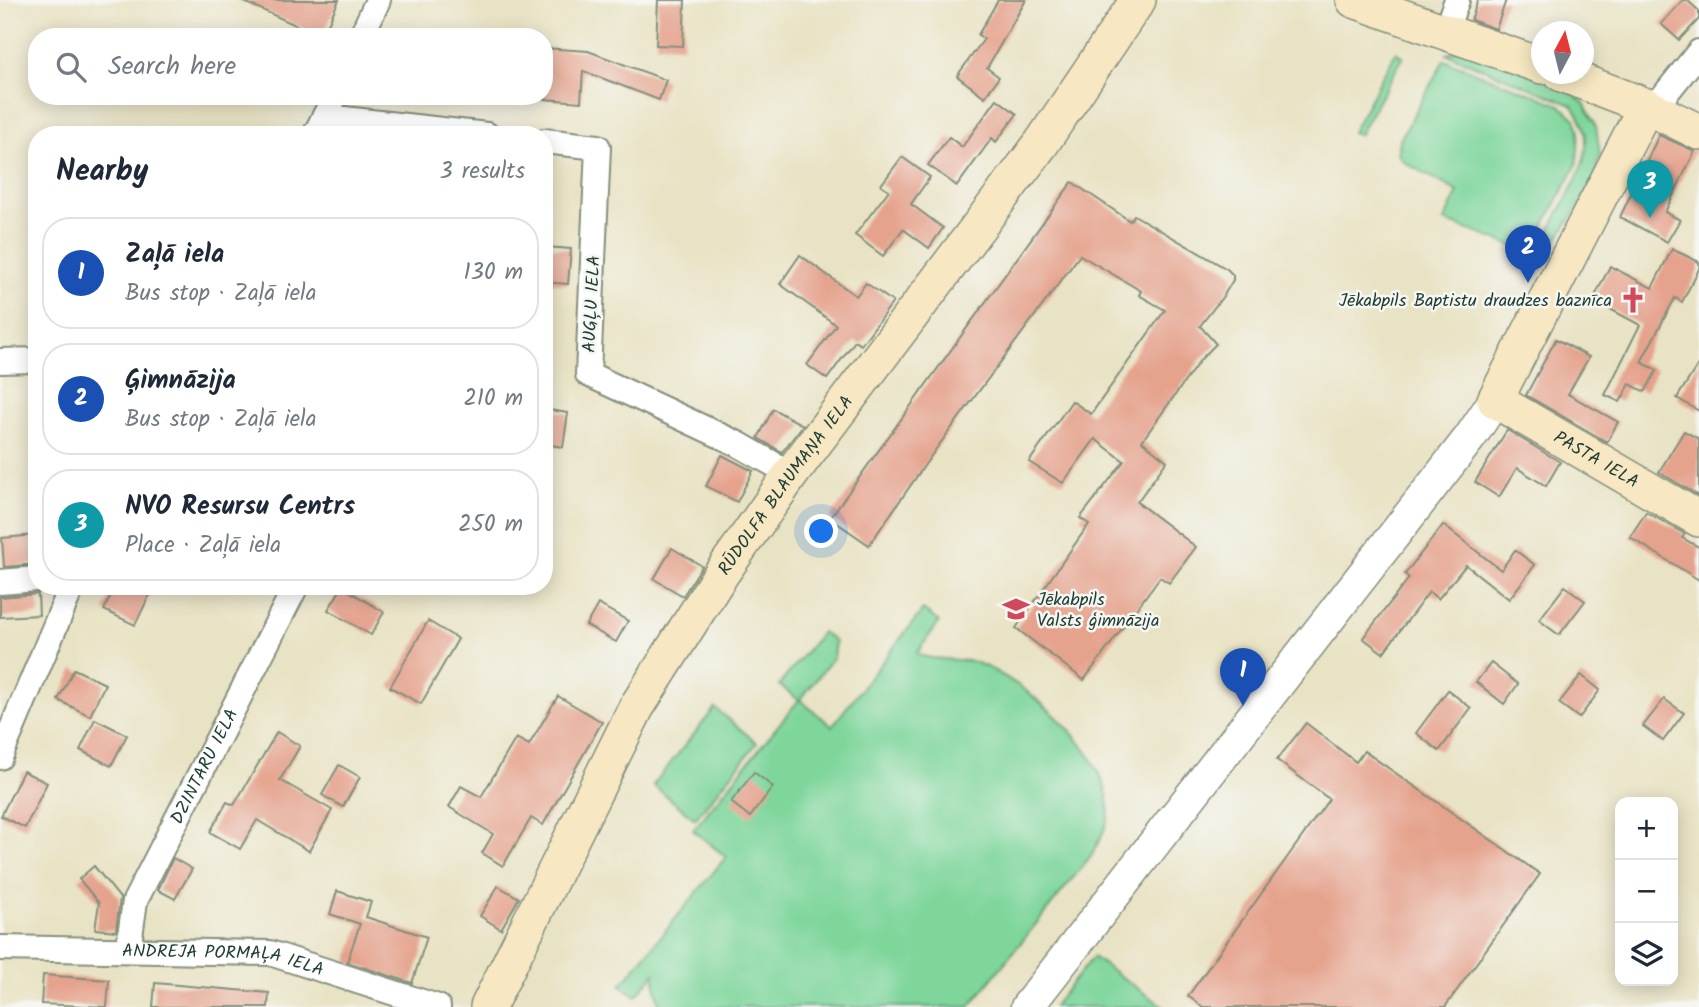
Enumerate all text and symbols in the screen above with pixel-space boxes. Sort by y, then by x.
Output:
north arrow [1531,21,1594,84]
search box [28,28,553,105]
text: Search here [108,46,236,88]
icon: search [52,48,90,86]
text: Nearby [56,148,148,196]
text: 3 results [439,154,525,190]
pin: 3 [1627,160,1673,218]
pin: 2 [1505,225,1551,283]
text: Zaļā iela [125,234,224,276]
text: 1 [78,255,84,291]
text: 130 m [464,255,523,291]
street label: AUGĻU IELA [575,255,610,353]
text: Bus stop · Zaļā iela [125,276,317,312]
church icon: Jēkabpils Baptistu draudzes baznīca [1618,285,1648,315]
place label: Jēkabpils Baptistu draudzes baznīca [1339,287,1612,316]
text: Ģimnāzija [125,360,236,402]
text: 2 [74,381,88,417]
text: 210 m [463,381,523,417]
street label: RŪDOLFA BLAUMAŅA IELA [711,390,862,582]
text: Bus stop · Zaļā iela [125,402,317,438]
street label: PASTA IELA [1547,424,1644,497]
text: NVO Resursu Centrs [125,486,355,528]
text: 3 [75,507,87,543]
text: 250 m [458,507,523,543]
your location [804,514,838,548]
text: Place · Zaļā iela [125,528,281,564]
place label: Jēkabpils Valsts ģimnāzija [1037,586,1159,636]
school or university icon: Jēkabpils Valsts ģimnāzija [1001,594,1031,624]
pin: 1 [1220,648,1266,706]
street label: DZINTARU IELA [164,704,247,830]
map controls [1615,797,1678,986]
button: + [1615,797,1678,860]
button: − [1615,860,1678,923]
button: layers [1615,923,1678,986]
street label: ANDREJA PORMAĻA IELA [122,937,327,985]

